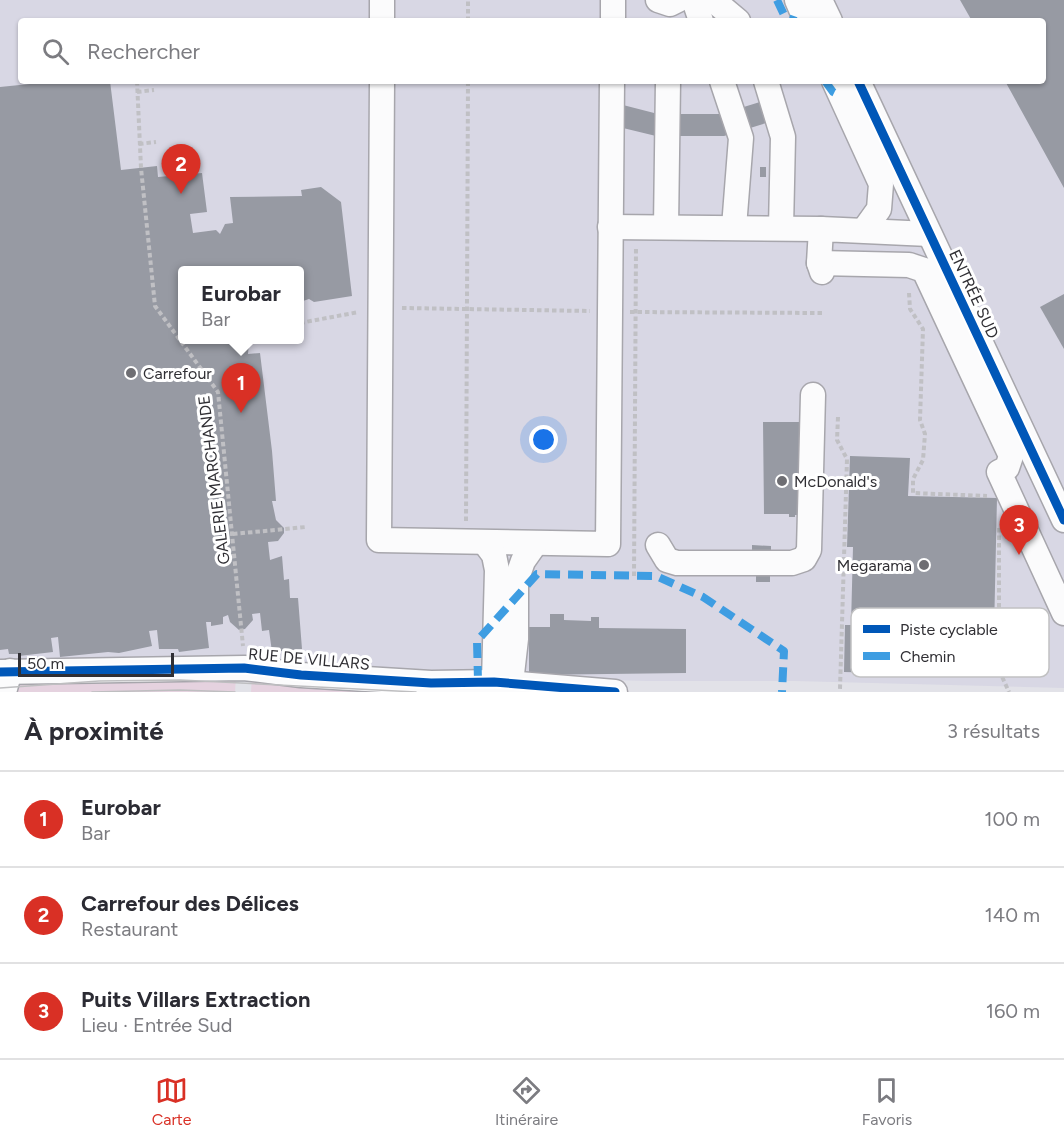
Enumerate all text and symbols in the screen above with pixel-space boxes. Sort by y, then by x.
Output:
search box [18,18,1046,84]
icon: search [39,35,72,68]
text: Rechercher [87,38,200,65]
pin: 2 [162,144,201,194]
street label: ENTRÉE SUD [945,247,1003,341]
popup [178,266,304,344]
text: Eurobar [201,280,281,307]
text: Bar [201,307,230,331]
place label: Carrefour [143,364,212,383]
pin: 1 [222,364,260,413]
marker: Carrefour [124,366,138,380]
street label: GALERIE MARCHANDE [194,394,234,566]
your location [529,425,558,454]
place label: McDonald's [794,472,877,491]
marker: McDonald's [775,474,789,488]
pin: 3 [1000,506,1038,555]
place label: Megarama [837,556,912,575]
marker: Megarama [917,558,931,572]
legend [851,608,1049,677]
text: Piste cyclable [900,620,998,639]
street label: RUE DE VILLARS [247,644,371,674]
text: Chemin [900,647,956,666]
scale bar [18,650,174,678]
text: 50 m [27,654,64,673]
text: À proximité [24,715,164,747]
text: 3 résultats [947,719,1040,743]
text: Eurobar [81,794,161,821]
text: 1 [39,807,48,831]
text: 100 m [984,807,1040,831]
text: Bar [81,821,110,845]
text: Carrefour des Délices [81,890,299,917]
text: 2 [38,903,49,927]
text: 140 m [985,903,1040,927]
text: Restaurant [81,917,178,941]
text: Puits Villars Extraction [81,986,310,1013]
text: 3 [38,999,49,1023]
text: 160 m [986,999,1040,1023]
text: Lieu · Entrée Sud [81,1013,232,1037]
tab: Carte [152,1074,192,1129]
tab: Itinéraire [495,1074,558,1129]
tab: Favoris [862,1074,912,1129]

